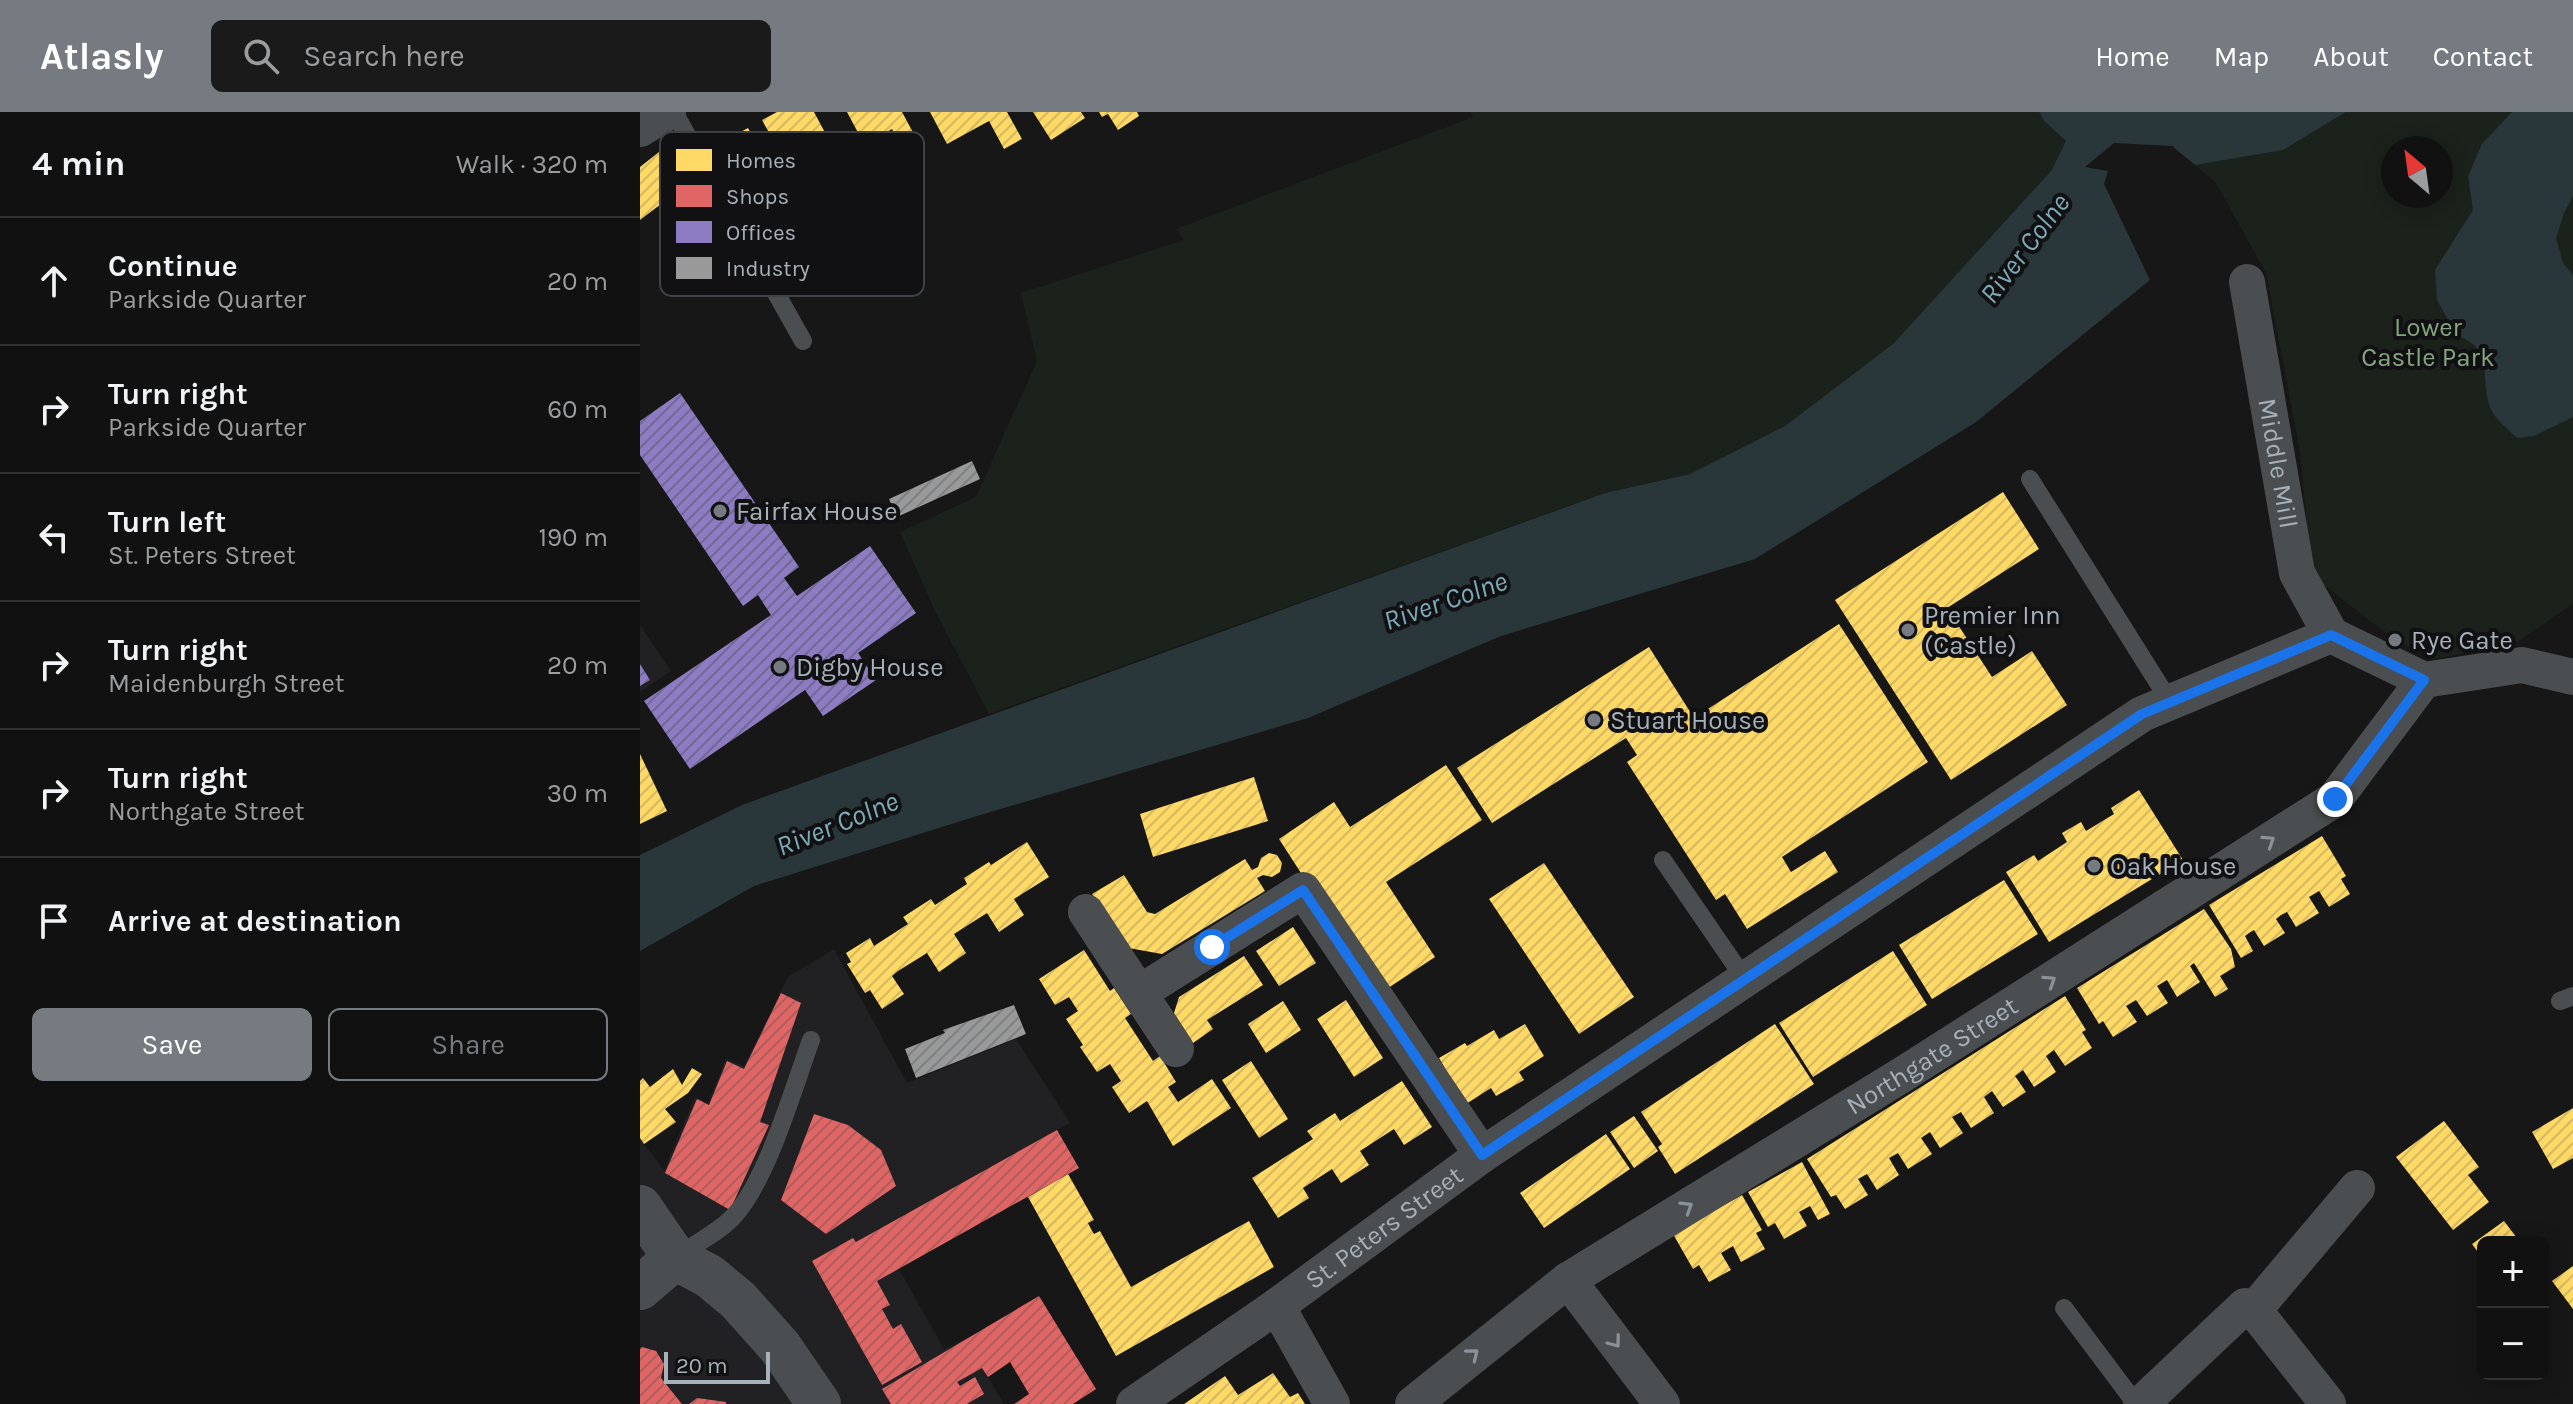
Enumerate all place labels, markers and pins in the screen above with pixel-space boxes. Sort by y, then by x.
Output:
place label: Fairfax House [736,496,898,527]
marker: Fairfax House [711,502,729,520]
place label: Premier Inn (Castle) [1924,600,2061,661]
marker: Premier Inn (Castle) [1899,621,1917,639]
place label: Rye Gate [2411,625,2513,656]
marker: Rye Gate [2386,631,2404,649]
place label: Digby House [796,652,944,683]
marker: Digby House [771,658,789,676]
place label: Stuart House [1610,705,1765,736]
marker: Stuart House [1585,711,1603,729]
place label: Oak House [2110,851,2236,882]
marker: Oak House [2085,857,2103,875]

